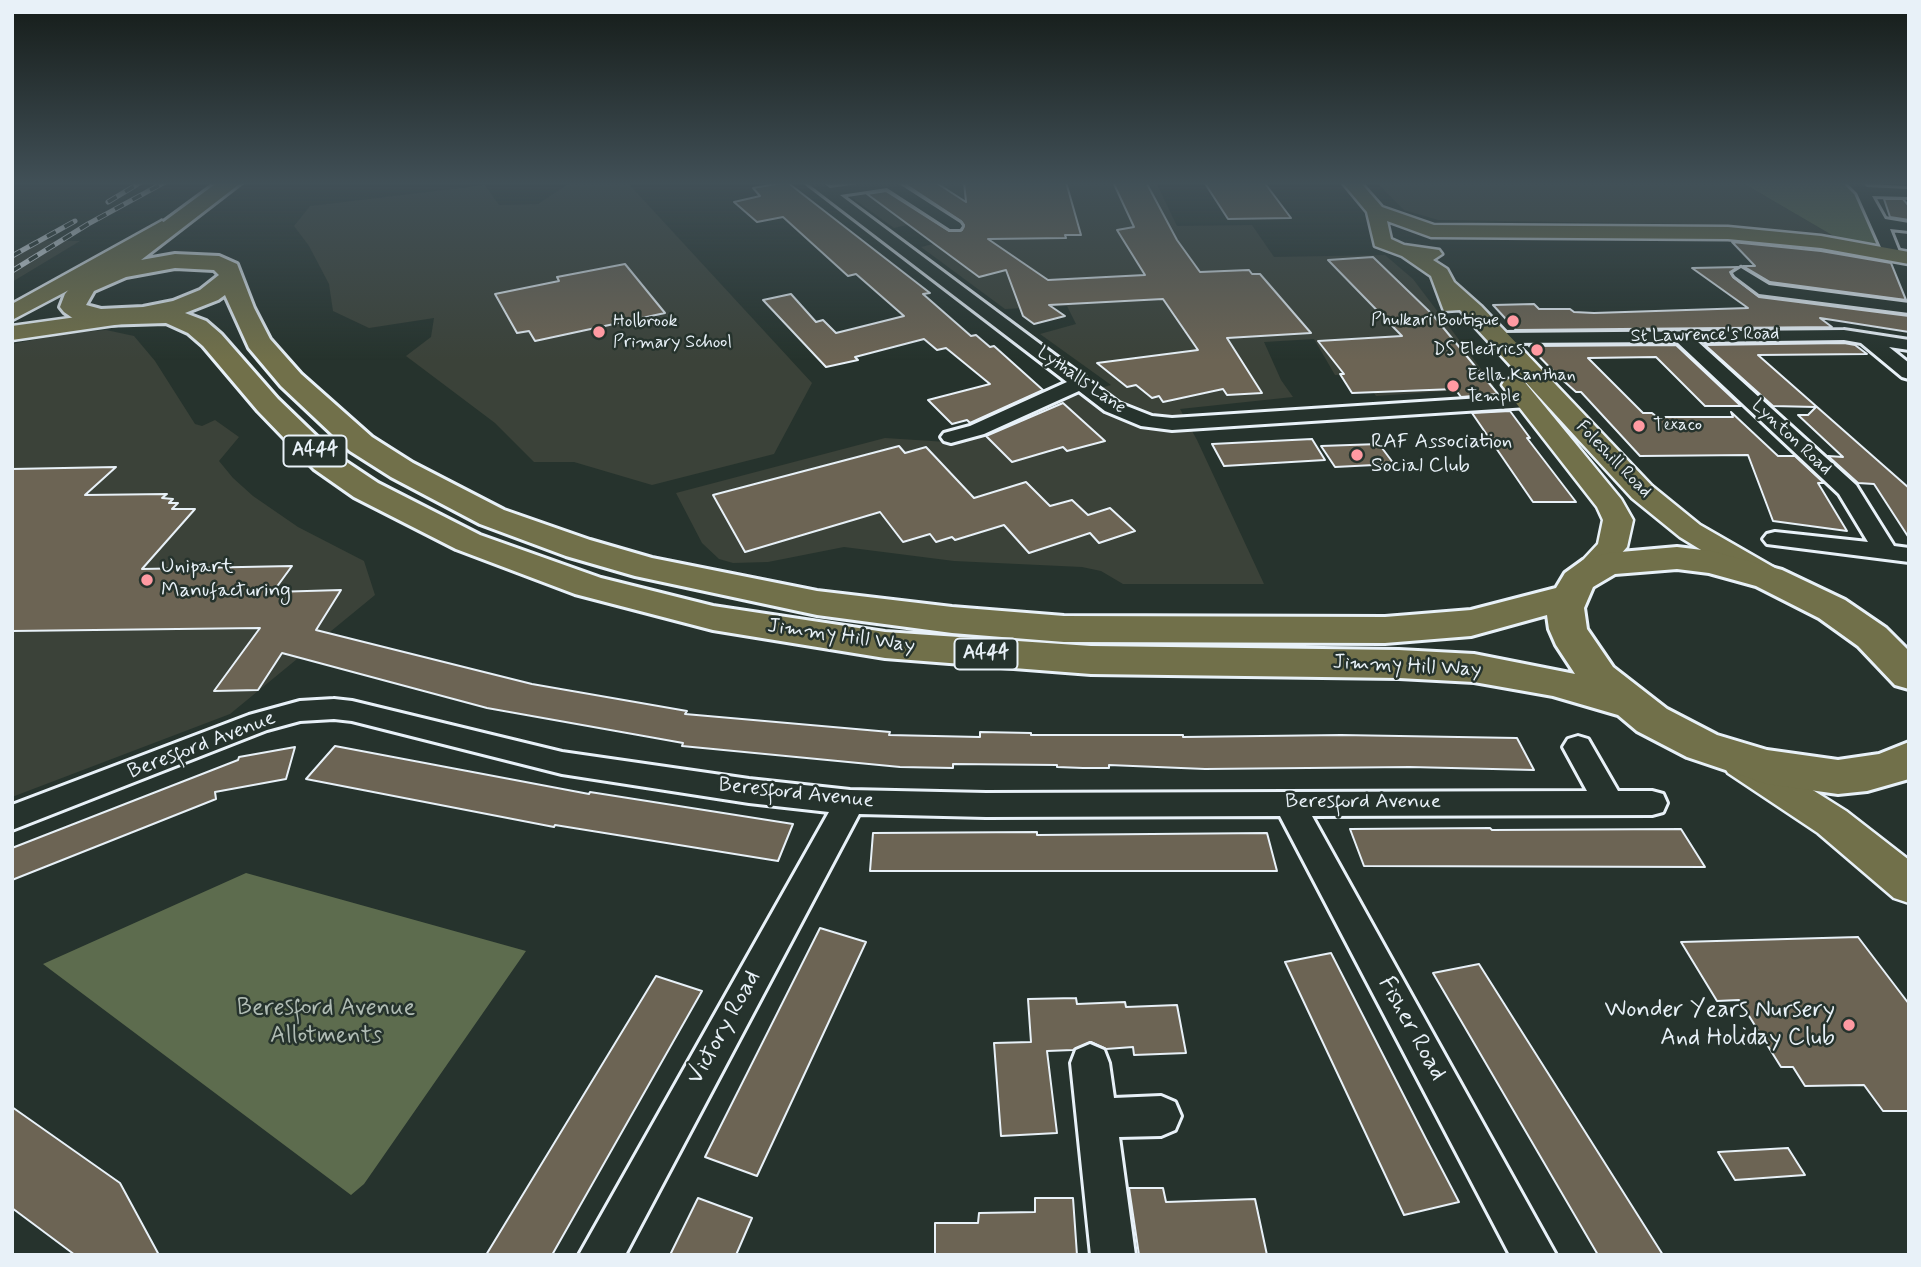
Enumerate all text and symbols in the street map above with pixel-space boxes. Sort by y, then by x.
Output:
place label: Phulkari Boutique [1371,310,1499,332]
place label: Holbrook Primary School [613,311,732,354]
marker: Phulkari Boutique [1505,313,1521,329]
marker: Holbrook Primary School [591,324,607,340]
street label: St Lawrence's Road [1630,324,1780,348]
place label: DS Electrics [1433,339,1523,361]
marker: DS Electrics [1529,342,1545,358]
street label: Lythalls Lane [1032,343,1130,419]
place label: Eella Kanthan Temple [1467,365,1576,408]
marker: Eella Kanthan Temple [1445,378,1461,394]
street label: Lynton Road [1746,395,1836,481]
place label: Texaco [1653,415,1702,437]
street label: Foleshill Road [1571,417,1655,503]
marker: Texaco [1631,418,1647,434]
place label: RAF Association Social Club [1371,430,1512,480]
road number: A444 [284,436,346,466]
marker: RAF Association Social Club [1349,447,1365,463]
place label: Unipart Manufacturing [161,555,291,605]
marker: Unipart Manufacturing [139,572,155,588]
street label: Jimmy Hill Way [766,614,916,660]
road number: A444 [954,638,1018,670]
street label: Jimmy Hill Way [1332,651,1482,683]
street label: Beresford Avenue [125,706,279,786]
street label: Beresford Avenue [717,773,875,815]
street label: Beresford Avenue [1285,790,1441,816]
street label: Victory Road [682,966,768,1090]
street label: Fisher Road [1371,972,1451,1086]
park label: Beresford Avenue Allotments [237,995,415,1051]
place label: Wonder Years Nursery And Holiday Club [1605,997,1835,1053]
marker: Wonder Years Nursery And Holiday Club [1841,1017,1857,1033]

